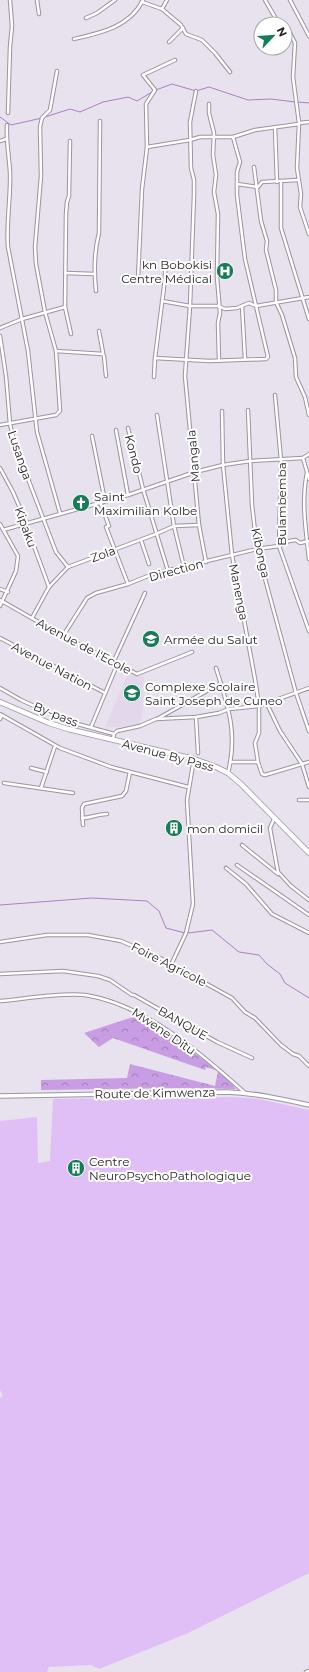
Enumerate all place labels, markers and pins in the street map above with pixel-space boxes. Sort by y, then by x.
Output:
place label: kn Bobokisi Centre Médical [121,257,212,286]
hospital icon: kn Bobokisi Centre Médical [215,261,235,281]
place label: Saint Maximilian Kolbe [94,489,197,518]
church icon: Saint Maximilian Kolbe [71,493,91,513]
school or university icon: Armée du Salut [141,629,161,649]
place label: Armée du Salut [164,632,258,647]
place label: Complexe Scolaire Saint Joseph de Cuneo [145,679,283,708]
school or university icon: Complexe Scolaire Saint Joseph de Cuneo [122,683,142,703]
building icon: mon domicil [164,818,184,838]
place label: mon domicil [187,821,263,836]
place label: Centre NeuroPsychoPathologique [89,1154,251,1183]
building icon: Centre NeuroPsychoPathologique [66,1158,86,1178]

